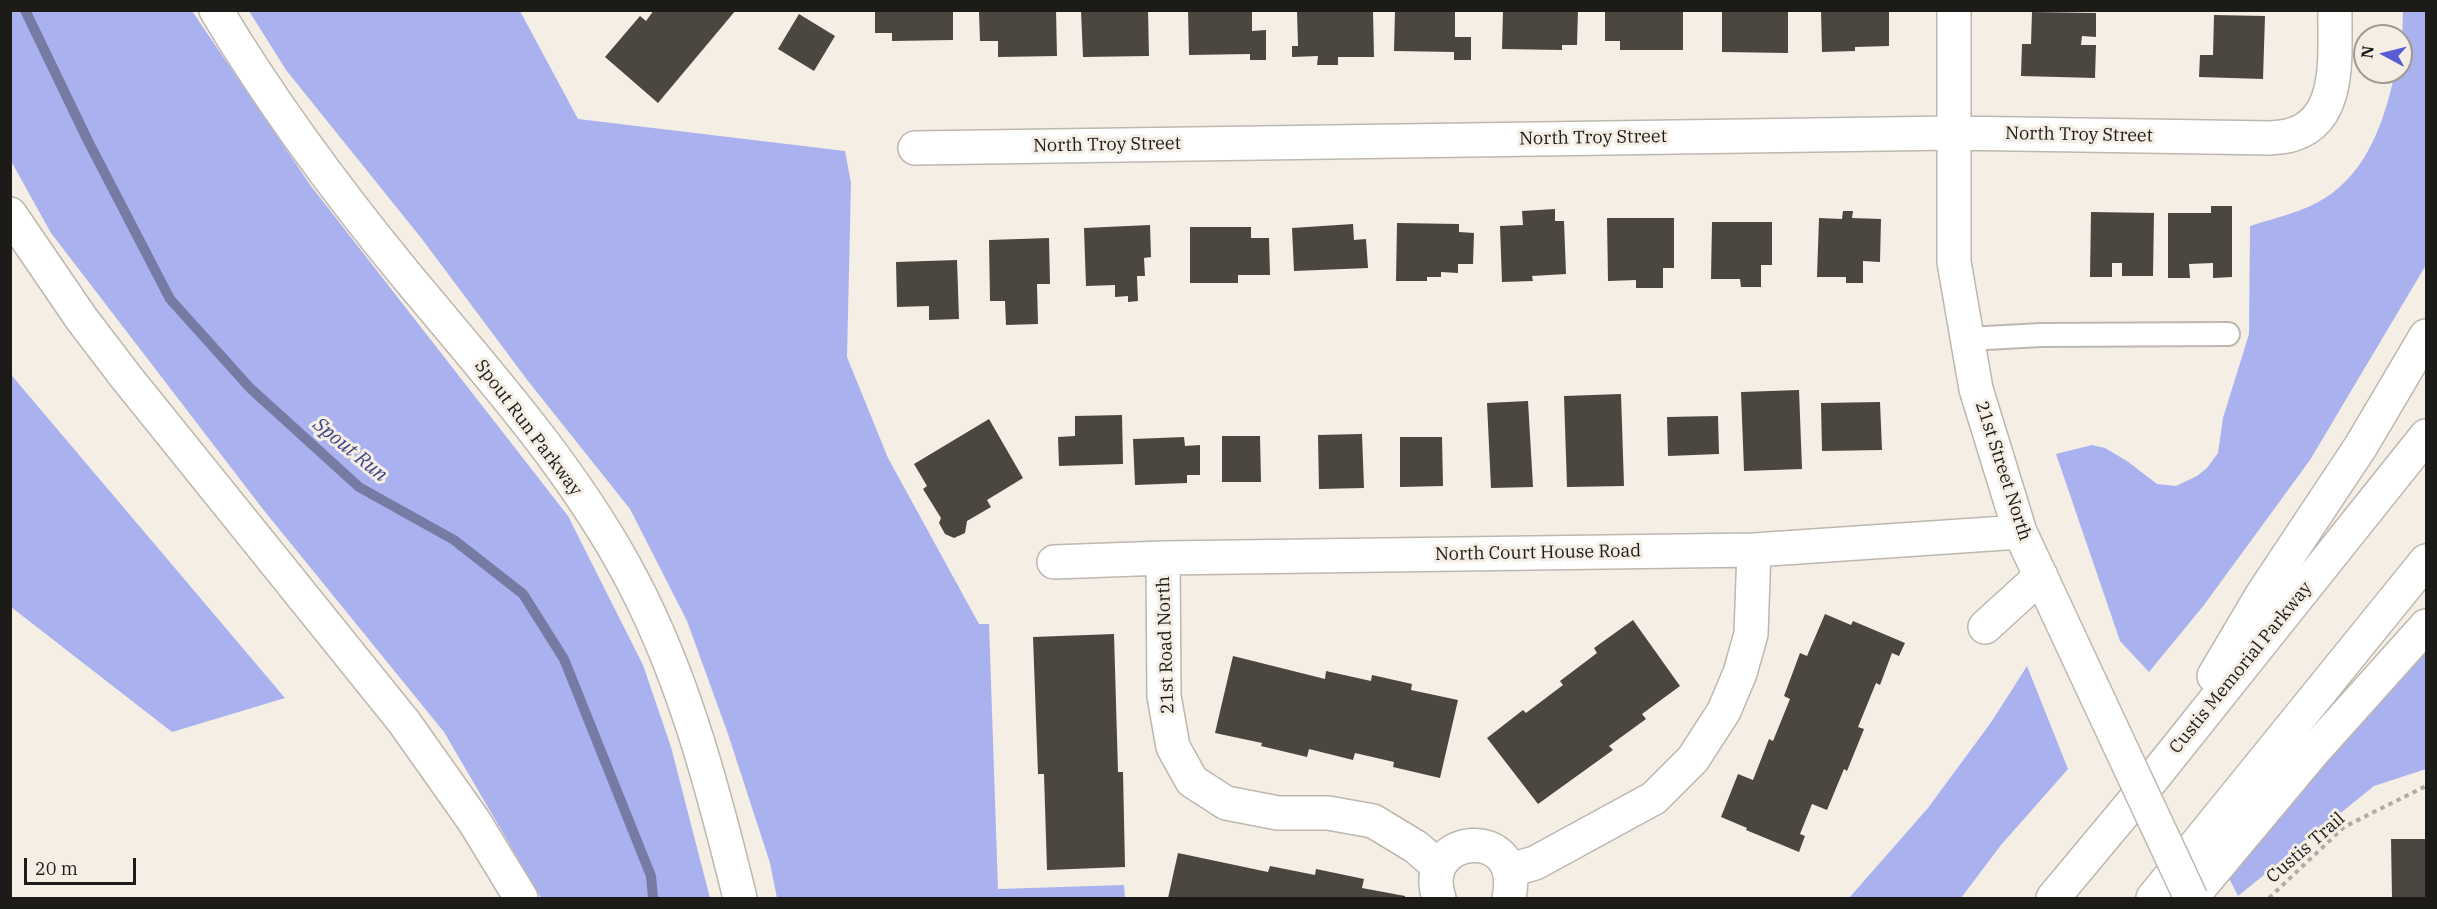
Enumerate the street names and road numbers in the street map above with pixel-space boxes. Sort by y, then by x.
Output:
street label: North Troy Street [2005,123,2153,147]
street label: North Troy Street [1519,126,1667,150]
street label: North Troy Street [1033,133,1181,157]
street label: Spout Run Parkway [470,356,586,500]
street label: 21st Street North [1970,399,2036,543]
street label: North Court House Road [1435,540,1641,566]
street label: 21st Road North [1153,576,1179,714]
street label: Custis Memorial Parkway [2165,578,2317,758]
street label: Custis Trail [2262,808,2350,888]

